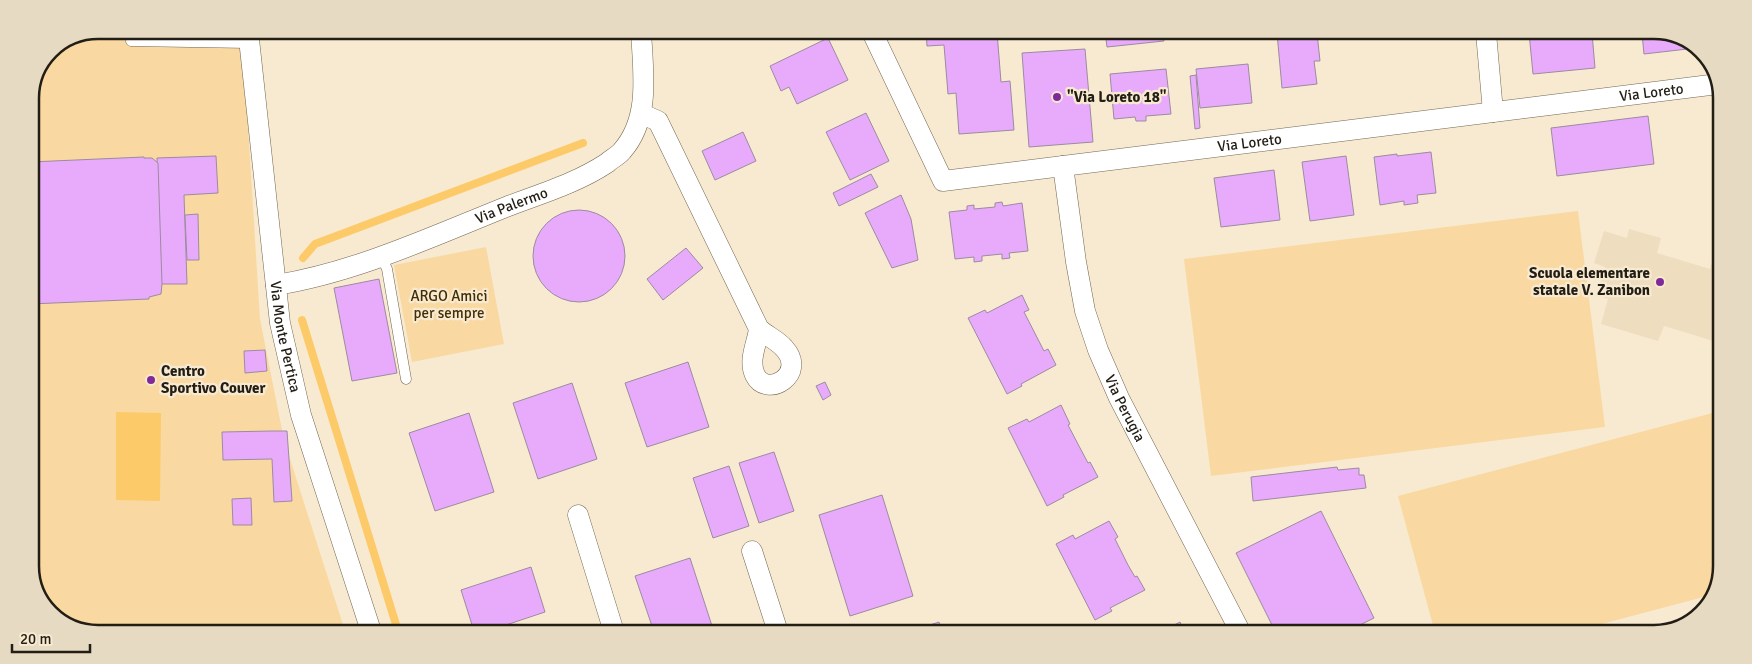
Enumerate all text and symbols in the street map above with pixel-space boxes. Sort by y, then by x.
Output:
street label: Via Loreto [1618,79,1685,105]
place label: "Via Loreto 18" [1067,88,1167,106]
marker: "Via Loreto 18" [1051,91,1063,103]
street label: Via Loreto [1216,130,1283,156]
street label: Via Palermo [472,183,550,228]
place label: Scuola elementare statale V. Zanibon [1529,264,1650,299]
marker: Scuola elementare statale V. Zanibon [1654,276,1666,288]
street label: Via Monte Pertica [266,280,305,394]
park label: ARGO Amici per sempre [410,287,488,322]
place label: Centro Sportivo Couver [161,362,266,397]
street label: Via Perugia [1101,372,1149,445]
marker: Centro Sportivo Couver [145,374,157,386]
scale bar [12,622,90,654]
text: 20 m [20,630,51,648]

